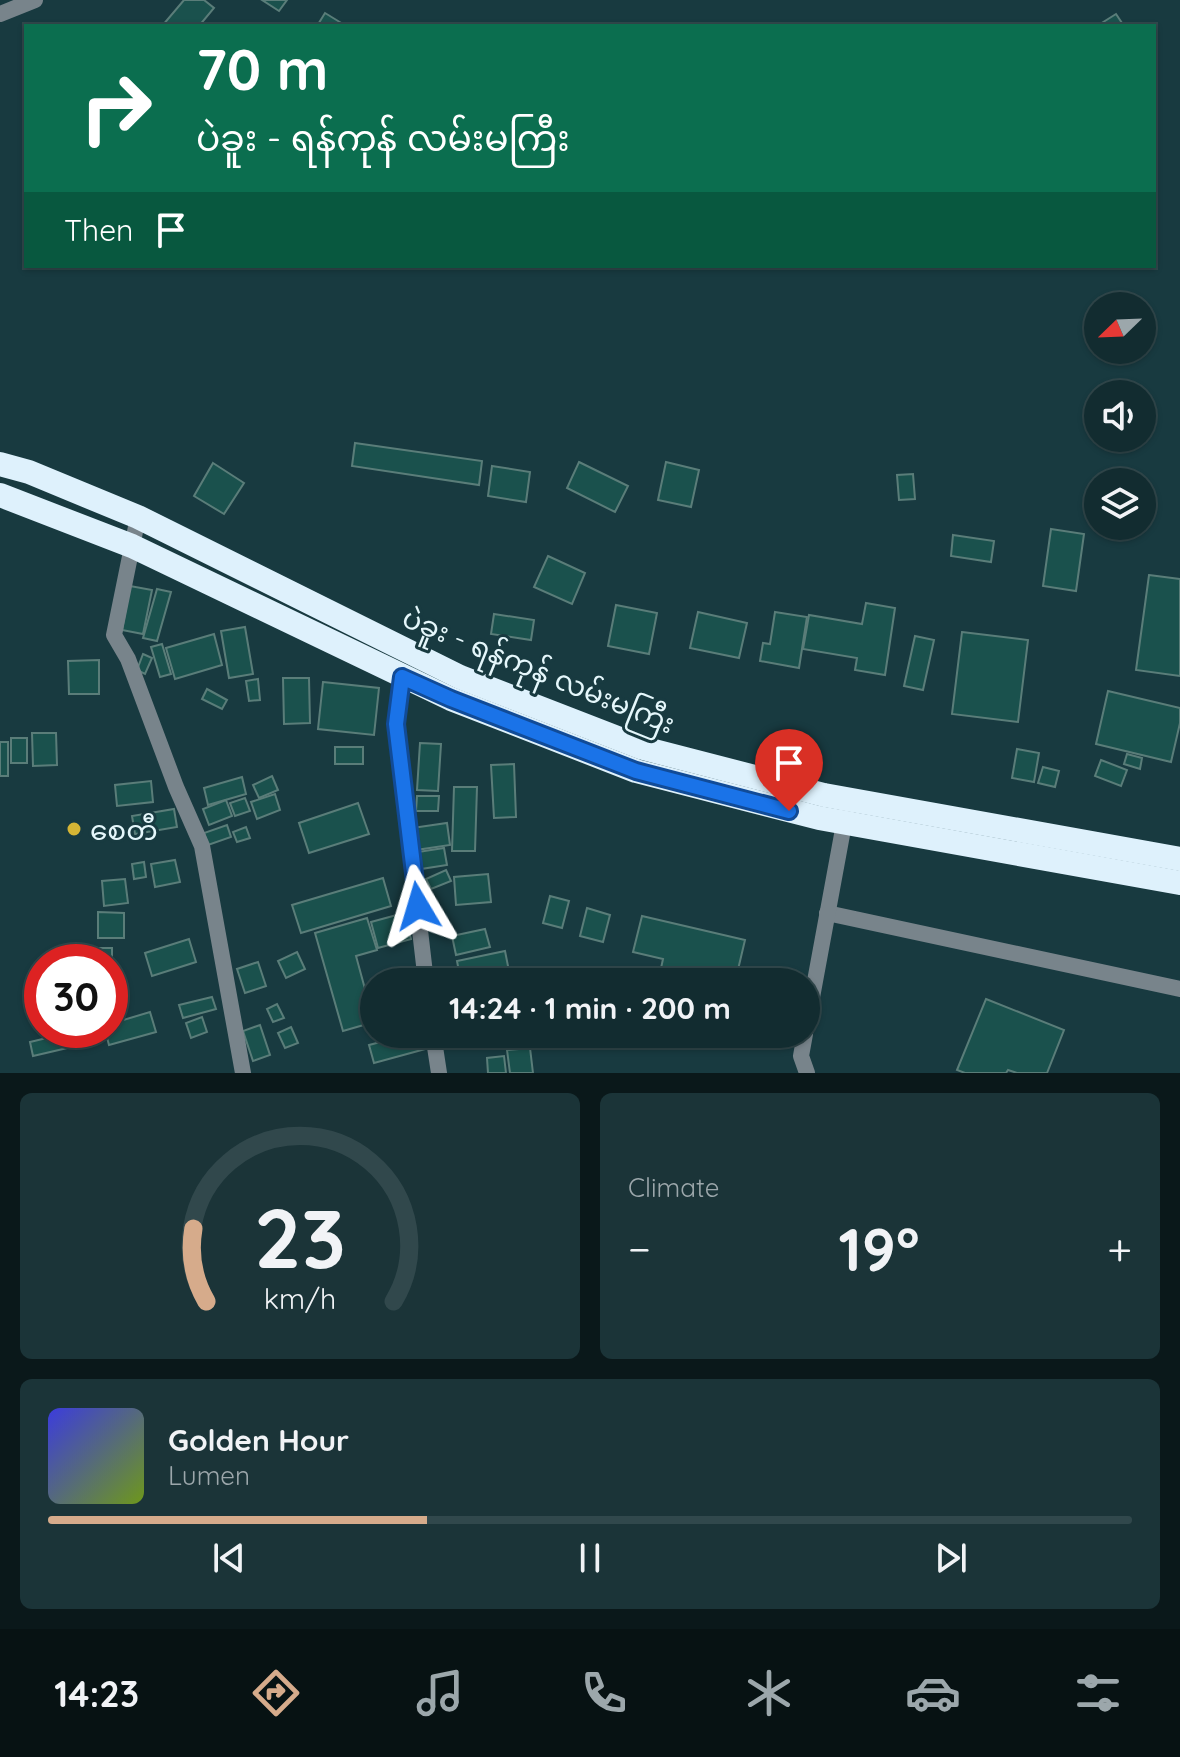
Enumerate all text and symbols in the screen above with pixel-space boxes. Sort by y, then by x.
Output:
text: 70 m [196,34,328,104]
icon: right [64,56,168,160]
text: ပဲခူး - ရန်ကုန် လမ်းမကြီး [196,115,570,160]
icon: arrive [149,208,193,252]
text: Then [64,211,133,249]
north arrow [1084,292,1156,364]
map controls [1084,292,1156,540]
button: sound [1084,380,1156,452]
button: layers [1084,468,1156,540]
street label: ပဲခူး - ရန်ကုန် လမ်းမကြီး [395,599,680,746]
pin [755,729,823,811]
icon: arrive [767,741,811,785]
place label: စေတီ [90,812,158,847]
marker: စေတီ [65,820,83,838]
position arrow [376,864,460,948]
speed limit sign: 30 [24,944,128,1048]
text: 14:24 · 1 min · 200 m [449,989,731,1027]
text: Climate [628,1171,719,1204]
text: 23 [254,1185,346,1289]
text: 19° [839,1211,920,1286]
text: − [628,1221,651,1276]
text: + [1107,1221,1132,1276]
text: km/h [264,1280,336,1316]
text: Golden Hour [168,1421,349,1459]
text: Lumen [168,1459,250,1492]
icon: previous [207,1536,251,1580]
icon: pause [568,1536,612,1580]
icon: next [929,1536,973,1580]
icon: directions [248,1665,304,1721]
icon: music [412,1665,468,1721]
icon: phone [576,1665,632,1721]
icon: climate [741,1665,797,1721]
icon: car [905,1665,961,1721]
icon: filters [1070,1665,1126,1721]
text: 14:23 [54,1671,139,1716]

